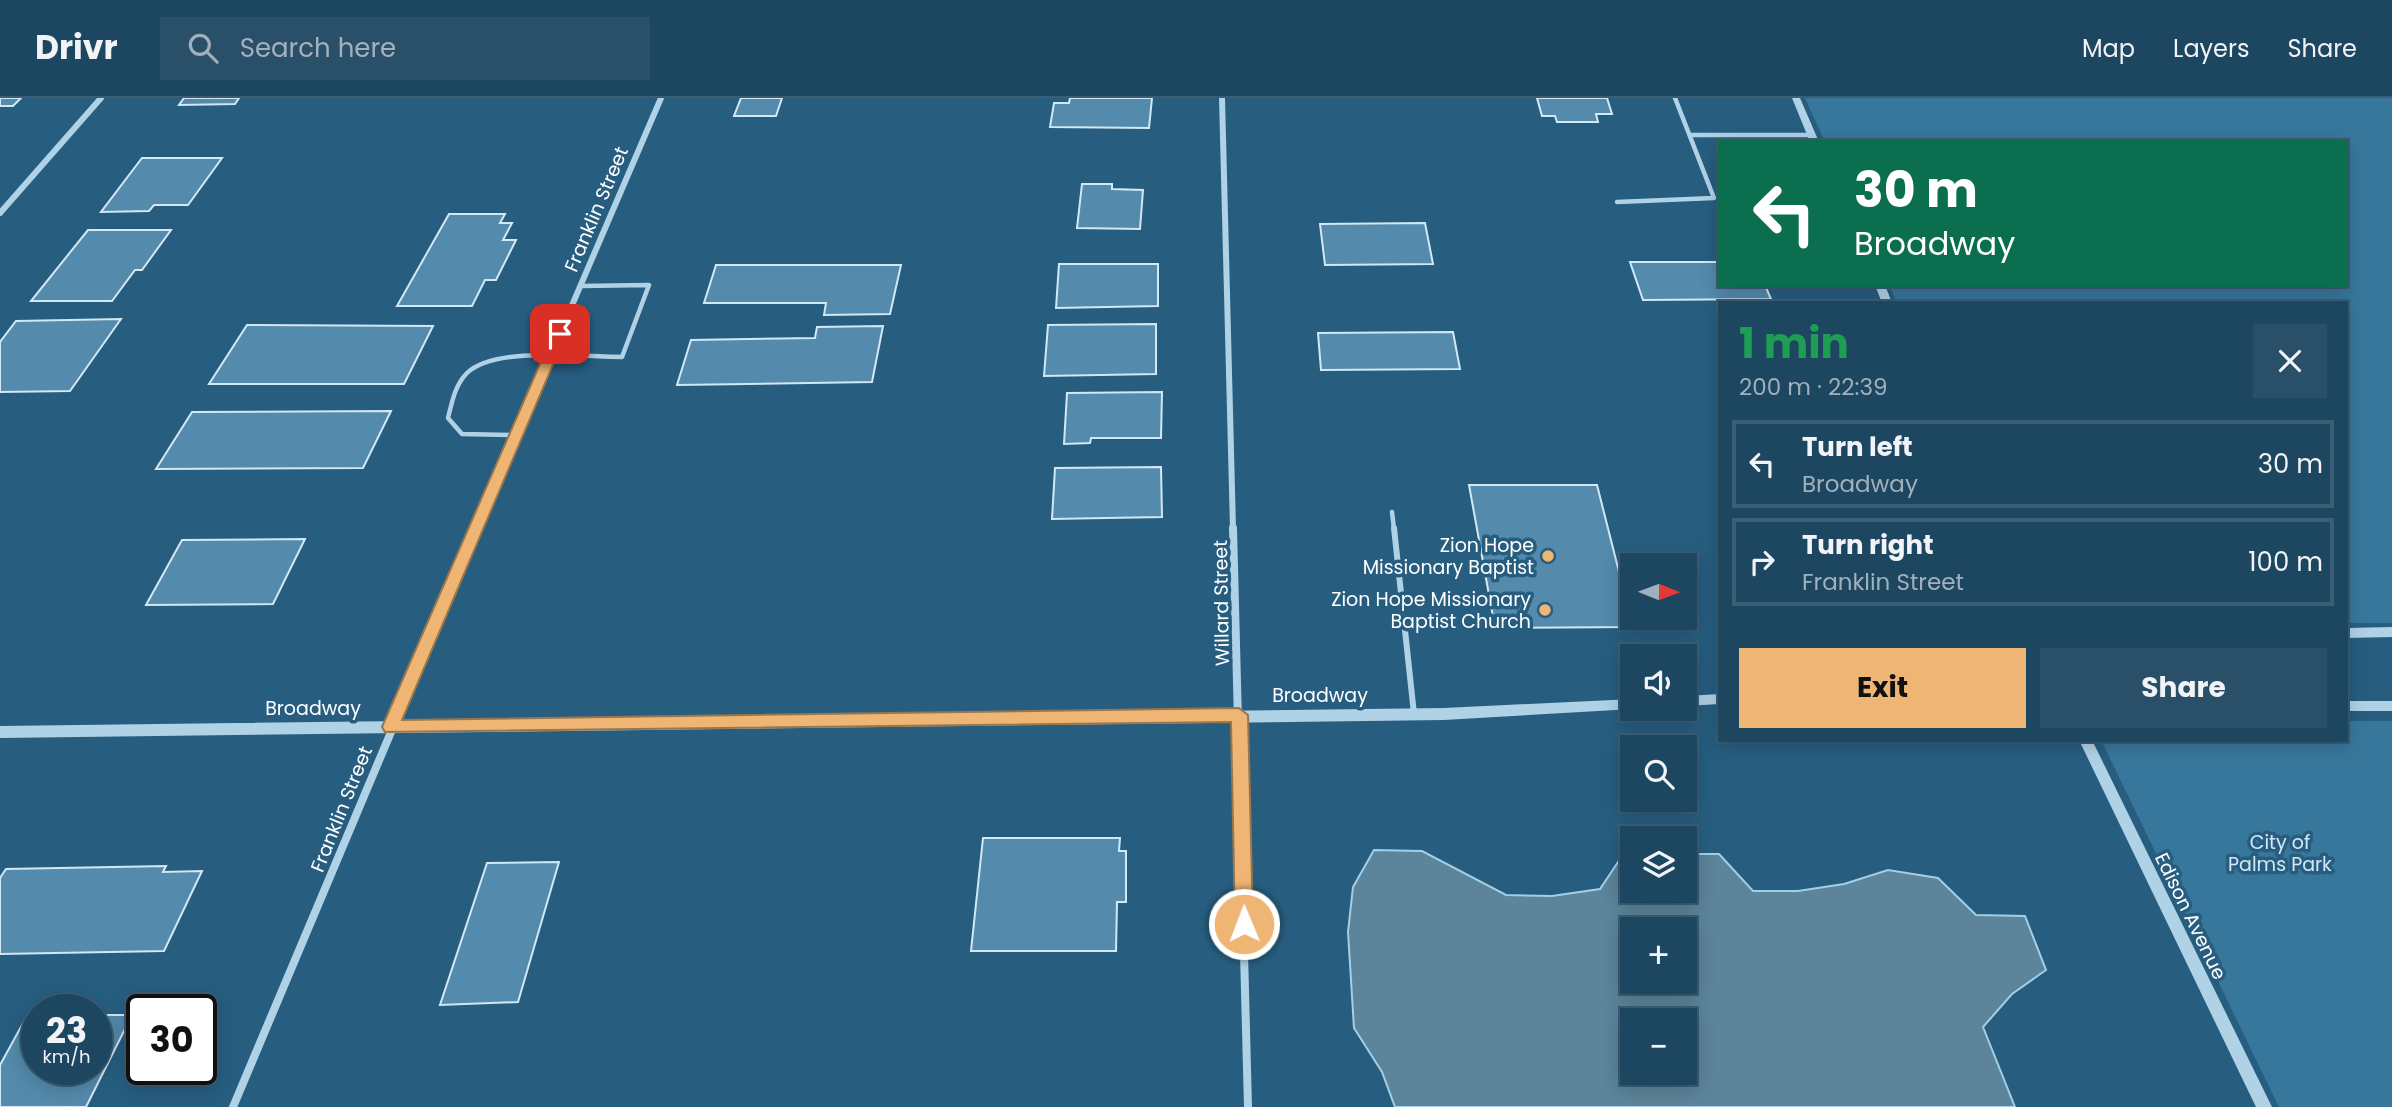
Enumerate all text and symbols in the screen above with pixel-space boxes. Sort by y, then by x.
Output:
search box [160,17,650,80]
text: Drivr [35,24,118,71]
icon: search [184,29,222,67]
text: Search here [240,30,396,66]
text: Map [2082,32,2135,65]
text: Layers [2173,32,2249,65]
text: Share [2287,32,2357,65]
street label: Franklin Street [558,142,635,276]
text: 30 m [1854,156,1978,224]
icon: left [1739,168,1830,259]
text: Broadway [1854,221,2015,266]
pin [530,304,590,364]
text: 1 min [1739,314,1849,373]
icon: arrive [541,315,579,353]
button: close [2253,324,2327,398]
text: 200 m · 22:39 [1739,371,1888,403]
text: Turn left [1802,429,1913,465]
icon: left [1743,445,1781,483]
text: 30 m [2258,446,2323,482]
text: Broadway [1802,468,1918,500]
text: Turn right [1802,527,1934,563]
place label: Zion Hope Missionary Baptist [1363,532,1534,581]
street label: Willard Street [1207,540,1236,666]
icon: right [1743,543,1781,581]
text: 100 m [2248,544,2323,580]
marker: Zion Hope Missionary Baptist [1540,548,1556,564]
north arrow [1620,553,1698,630]
map controls [1620,553,1697,1085]
text: Franklin Street [1802,566,1964,598]
place label: Zion Hope Missionary Baptist Church [1331,586,1531,635]
marker: Zion Hope Missionary Baptist Church [1537,602,1553,618]
button: sound [1620,644,1697,721]
button: Exit [1739,648,2026,728]
button: Share [2040,648,2327,728]
street label: Broadway [1272,682,1368,709]
street label: Broadway [265,695,361,722]
button: search [1620,735,1697,812]
street label: Franklin Street [304,742,379,876]
button: layers [1620,826,1697,903]
park label: City of Palms Park [2228,829,2332,878]
street label: Edison Avenue [2148,848,2233,984]
position arrow [1207,887,1281,961]
button: + [1620,917,1697,994]
speed limit sign: 30 [126,994,217,1085]
text: 23 [46,1006,87,1055]
button: − [1620,1008,1697,1085]
text: km/h [43,1044,90,1069]

